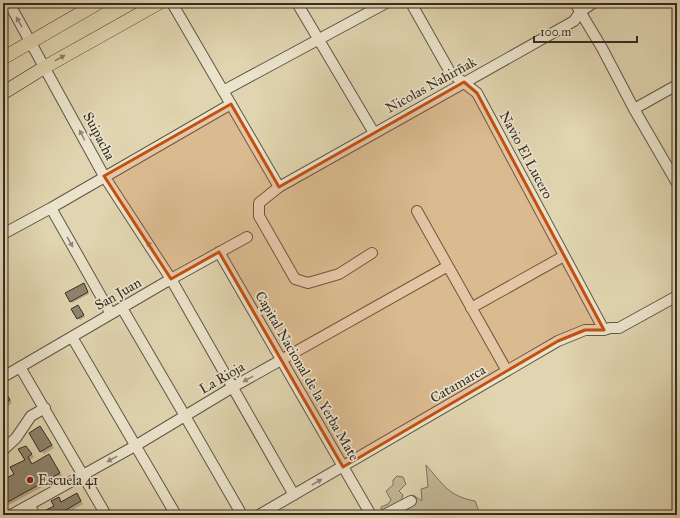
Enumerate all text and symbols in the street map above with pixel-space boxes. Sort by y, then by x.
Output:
one-way arrow [16,16,23,27]
scale bar [534,18,637,44]
text: 100 m [540,25,571,39]
street label: Nicolas Nahirñak [383,53,480,117]
one-way arrow [55,55,66,62]
street label: Navio El Lucero [496,108,556,202]
street label: Suipacha [79,109,119,163]
one-way arrow [79,130,85,141]
one-way arrow [67,236,74,248]
one-way arrow [146,241,154,251]
street label: San Juan [92,274,145,315]
street label: Capital Nacional de la Yerba Mate [251,288,363,464]
street label: La Rioja [196,358,248,398]
street label: Catamarca [427,361,489,407]
one-way arrow [242,375,254,382]
one-way arrow [106,455,118,462]
place label: Escuela 41 [38,472,99,489]
marker: Escuela 41 [25,475,35,485]
one-way arrow [311,479,323,486]

